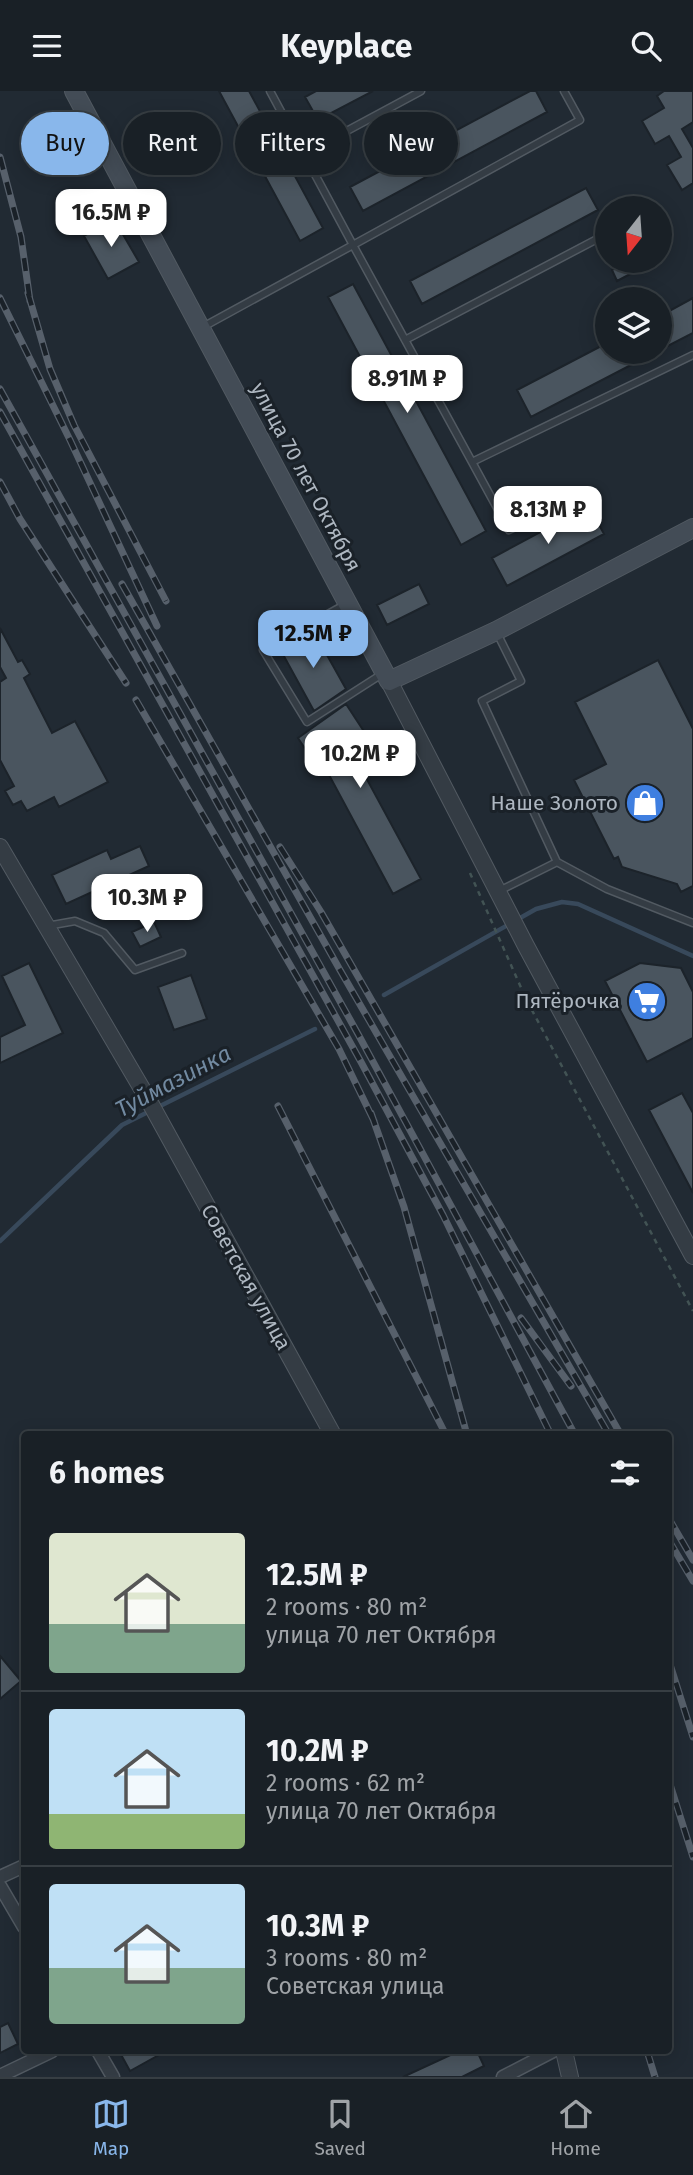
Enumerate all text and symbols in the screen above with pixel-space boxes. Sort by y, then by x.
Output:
icon: menu [28,27,66,65]
text: Keyplace [280,27,413,65]
icon: search [627,27,665,65]
chip: Buy [21,112,109,175]
chip: Rent [123,112,221,175]
chip: Filters [235,112,350,175]
chip: New [364,112,458,175]
pin: 16.5M ₽ [46,190,176,249]
north arrow [595,196,672,273]
map controls [595,196,672,364]
text: 16.5M ₽ [72,198,150,226]
button: layers [595,287,672,364]
pin: 8.91M ₽ [342,355,472,415]
text: 8.91M ₽ [368,364,446,392]
street label: улица 70 лет Октября [245,378,367,576]
pin: 8.13M ₽ [483,487,613,546]
text: 8.13M ₽ [510,495,586,523]
pin: 12.5M ₽ [248,611,378,670]
text: 12.5M ₽ [274,619,352,647]
pin: 10.2M ₽ [295,731,425,790]
text: 10.2M ₽ [321,739,399,767]
shop icon: Наше Золото [624,782,666,824]
place label: Наше Золото [491,790,618,816]
pin: 10.3M ₽ [82,875,212,934]
text: 10.3M ₽ [107,883,187,911]
supermarket icon: Пятёрочка [626,980,668,1022]
place label: Пятёрочка [516,988,620,1014]
water label: Туймазинка [110,1039,236,1123]
street label: Советская улица [195,1199,297,1355]
icon: filters [606,1454,644,1492]
text: 6 homes [49,1455,164,1491]
text: 12.5M ₽ [266,1557,368,1593]
icon: home [105,1561,189,1645]
text: 2 rooms · 80 m² [266,1593,427,1621]
text: улица 70 лет Октября [266,1621,497,1649]
text: 10.2M ₽ [266,1733,369,1769]
icon: home [105,1737,189,1821]
text: 2 rooms · 62 m² [266,1769,425,1797]
text: улица 70 лет Октября [266,1797,497,1825]
text: 10.3M ₽ [266,1908,369,1944]
icon: home [105,1912,189,1996]
text: 3 rooms · 80 m² [266,1944,427,1972]
text: Советская улица [266,1972,444,2000]
tab: Map [92,2095,130,2160]
tab: Saved [314,2095,366,2160]
tab: Home [550,2095,601,2160]

